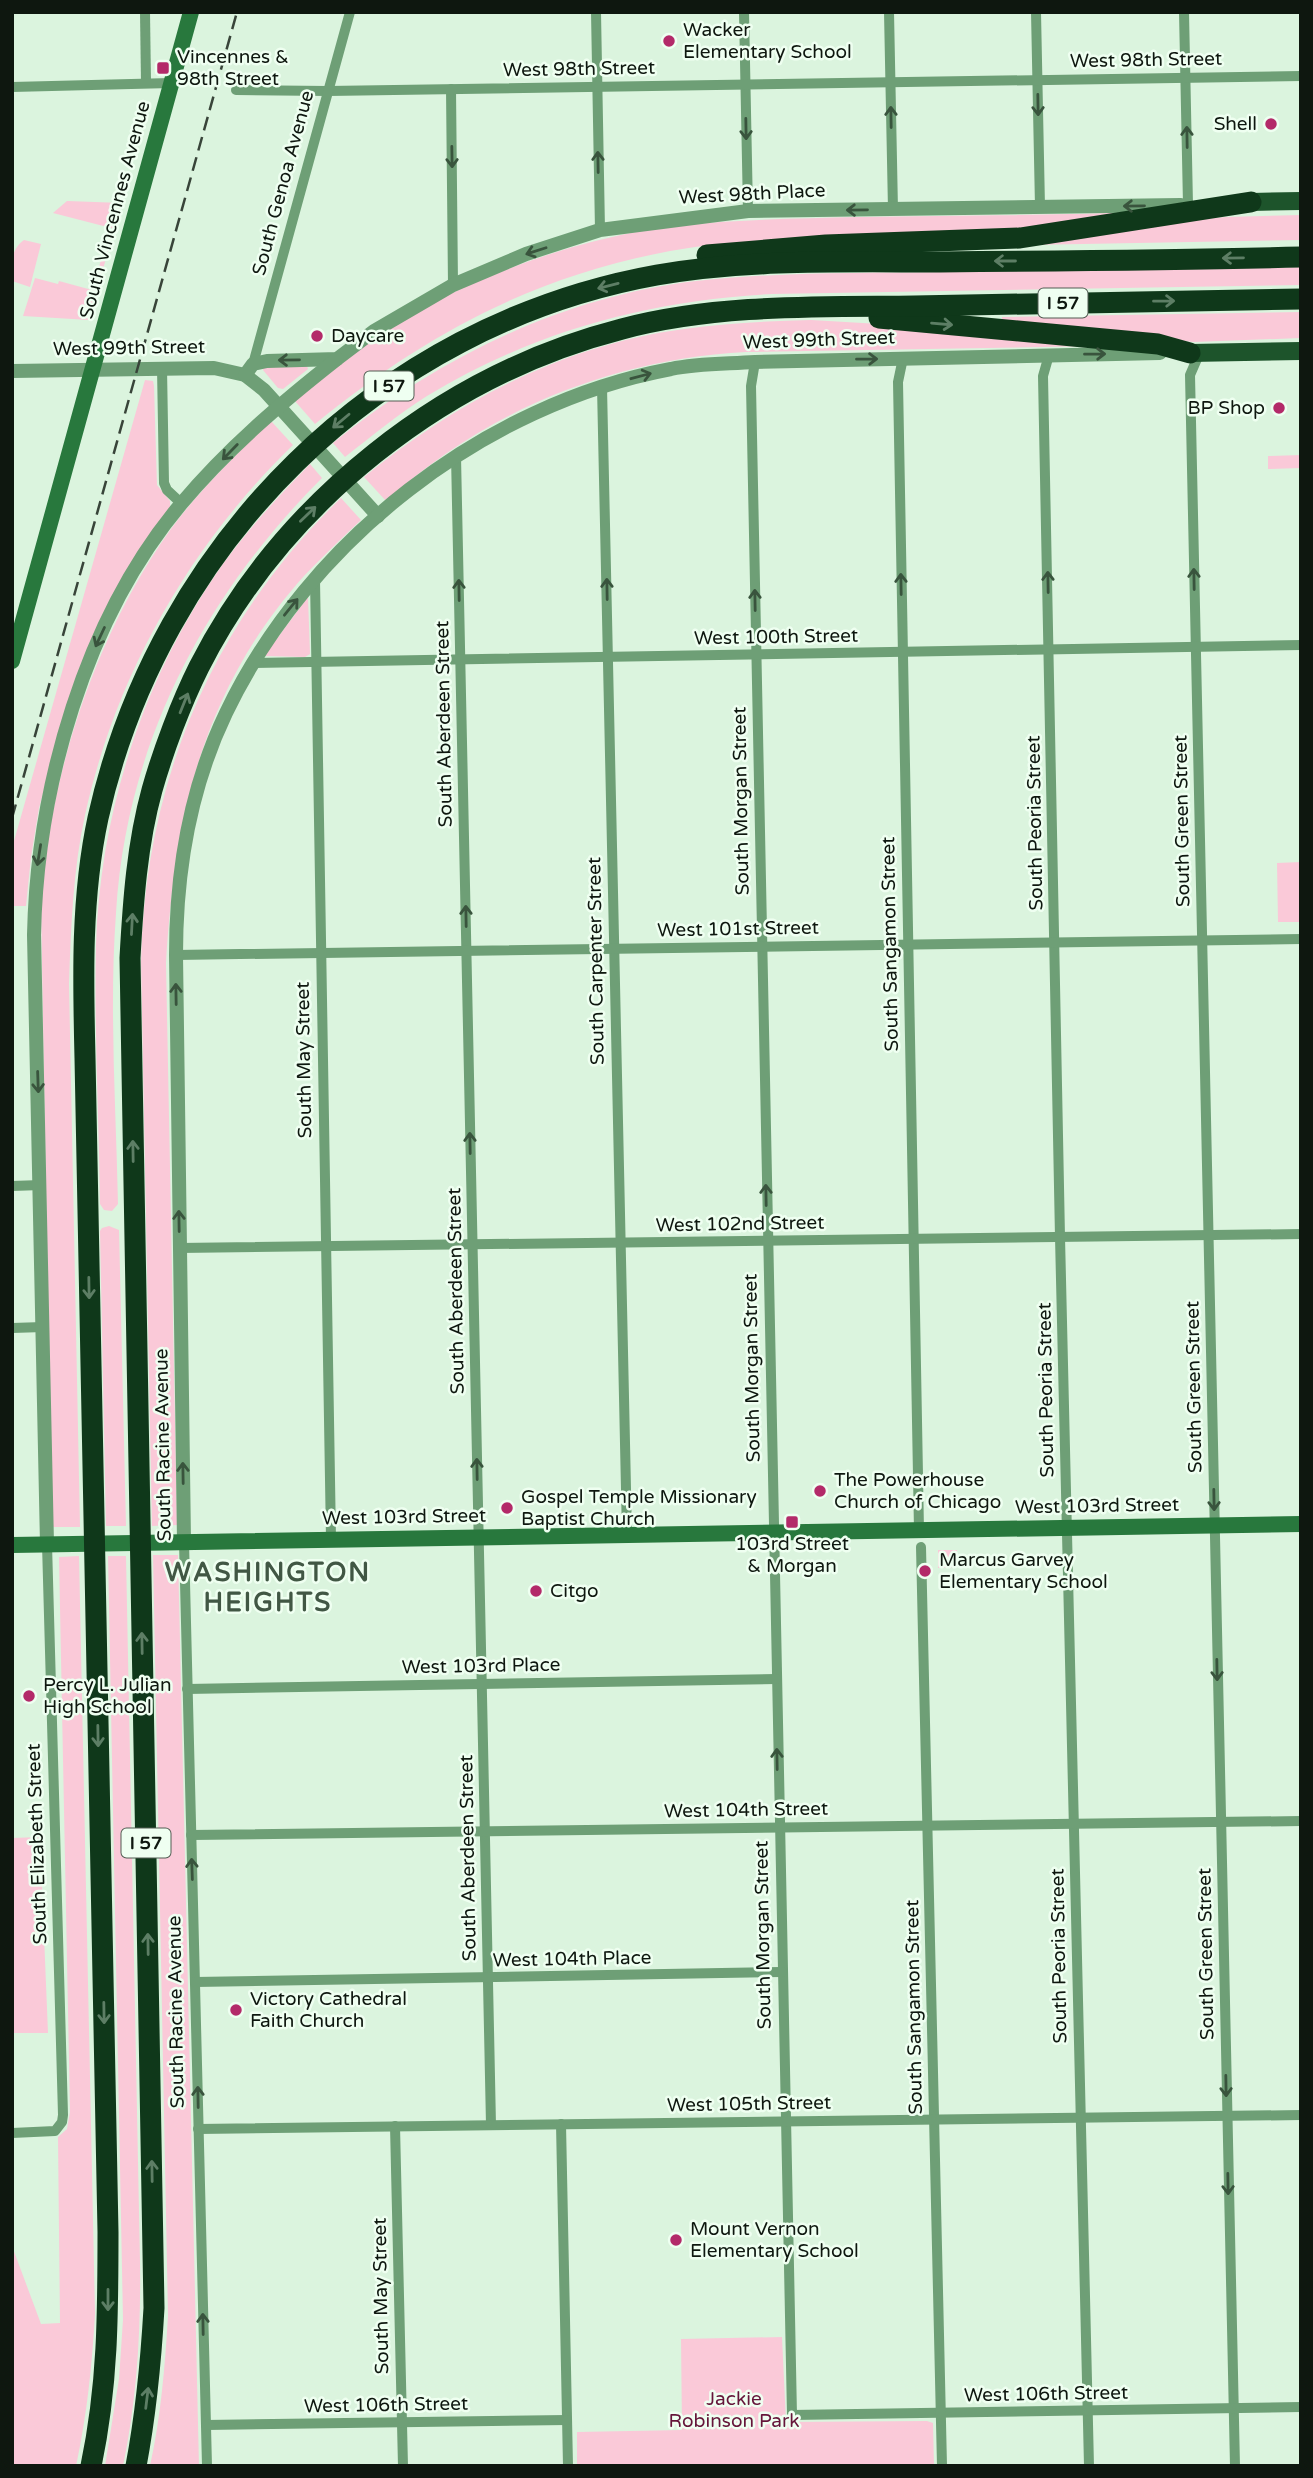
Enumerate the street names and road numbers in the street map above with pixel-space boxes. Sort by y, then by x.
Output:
street label: West 98th Street [1070,48,1222,72]
street label: West 98th Street [503,57,655,81]
street label: South Genoa Avenue [248,88,318,278]
street label: South Vincennes Avenue [75,99,155,321]
street label: West 98th Place [678,179,826,209]
road number: I 57 [1038,288,1088,318]
street label: West 99th Street [743,326,895,354]
street label: West 99th Street [53,336,205,360]
road number: I 57 [364,372,414,400]
street label: South Aberdeen Street [431,620,457,828]
street label: West 100th Street [694,625,858,649]
street label: South Morgan Street [728,706,754,896]
street label: South Peoria Street [1022,735,1048,911]
street label: South Green Street [1169,735,1195,907]
street label: South Sangamon Street [877,836,903,1052]
street label: South Carpenter Street [583,857,609,1065]
street label: West 101st Street [657,917,819,941]
street label: South May Street [292,981,316,1139]
street label: South Aberdeen Street [443,1187,469,1395]
street label: West 102nd Street [655,1212,825,1236]
street label: South Morgan Street [739,1273,765,1463]
street label: South Green Street [1181,1301,1207,1473]
street label: South Peoria Street [1033,1302,1059,1478]
street label: South Racine Avenue [150,1348,176,1542]
street label: West 103rd Street [1015,1494,1179,1518]
street label: West 103rd Street [322,1505,486,1529]
street label: West 103rd Place [401,1654,561,1678]
street label: South Elizabeth Street [22,1743,52,1945]
street label: South Aberdeen Street [455,1754,481,1962]
street label: West 104th Street [664,1798,828,1822]
road number: I 57 [122,1828,170,1857]
street label: South Morgan Street [750,1840,776,2030]
street label: South Peoria Street [1046,1868,1072,2044]
street label: South Green Street [1193,1868,1219,2040]
street label: South Sangamon Street [901,1899,927,2115]
street label: South Racine Avenue [163,1915,189,2109]
street label: West 104th Place [492,1947,652,1971]
street label: West 105th Street [667,2092,831,2116]
street label: South May Street [369,2217,393,2375]
street label: West 106th Street [964,2382,1128,2406]
street label: West 106th Street [304,2393,468,2417]

